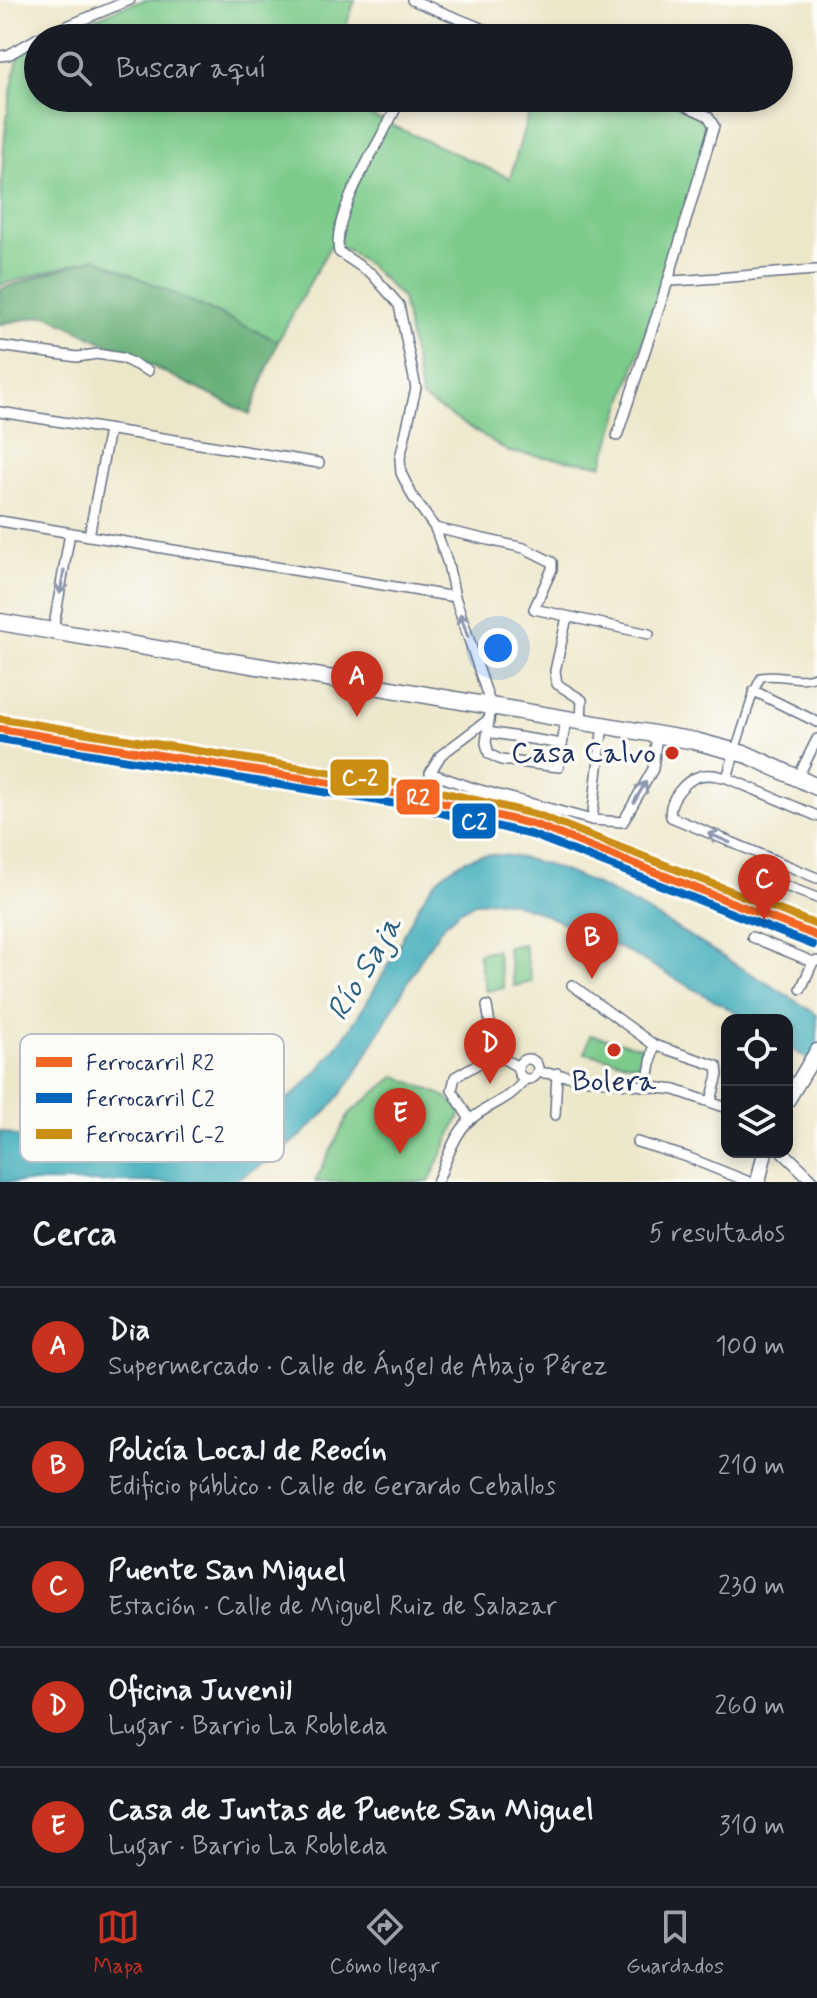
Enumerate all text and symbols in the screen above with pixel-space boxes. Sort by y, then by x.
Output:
search box [24,24,793,112]
icon: search [52,46,96,90]
text: Buscar aquí [116,49,267,88]
one-way arrow [53,569,68,594]
one-way arrow [456,613,470,638]
your location [478,628,518,668]
pin: A [331,651,383,717]
place label: Casa Calvo [511,734,656,773]
marker: Casa Calvo [663,744,681,762]
line badge: C-2 [329,758,390,797]
text: C-2 [342,765,378,793]
line badge: R2 [395,778,441,816]
one-way arrow [633,780,648,804]
text: R2 [406,785,430,813]
line badge: C2 [451,802,497,840]
text: C2 [461,809,487,837]
one-way arrow [707,829,732,844]
pin: C [738,854,790,920]
water label: Río Saja [317,907,414,1029]
pin: B [566,913,618,979]
map controls [721,1014,793,1158]
button: locate [721,1014,793,1086]
pin: D [464,1018,516,1084]
legend [20,1034,284,1162]
marker: Bolera [605,1041,623,1059]
text: Ferrocarril R2 [86,1050,214,1078]
place label: Bolera [572,1062,657,1101]
text: Ferrocarril C2 [86,1086,215,1114]
button: layers [721,1086,793,1158]
pin: E [374,1088,426,1154]
text: Ferrocarril C-2 [86,1122,225,1150]
text: Cerca [32,1212,117,1257]
text: 5 resultados [649,1217,785,1251]
text: Dia [108,1311,150,1350]
text: A [49,1330,67,1364]
text: 100 m [715,1330,785,1364]
text: Supermercado · Calle de Ángel de Abajo Pérez [108,1350,608,1384]
text: Policía Local de Reocín [108,1431,387,1470]
text: B [50,1450,66,1484]
text: 210 m [718,1450,785,1484]
text: Edificio público · Calle de Gerardo Ceballos [108,1470,556,1504]
text: Puente San Miguel [108,1551,345,1590]
text: C [49,1570,67,1604]
text: 230 m [718,1570,785,1604]
text: Estación · Calle de Miguel Ruiz de Salazar [108,1590,557,1624]
text: Oficina Juvenil [108,1671,292,1710]
text: D [49,1690,67,1724]
text: 260 m [715,1690,785,1724]
text: Lugar · Barrio La Robleda [108,1710,388,1744]
text: Casa de Juntas de Puente San Miguel [108,1791,594,1830]
text: E [50,1810,66,1844]
text: 310 m [719,1810,785,1844]
text: Lugar · Barrio La Robleda [108,1830,388,1864]
tab: Mapa [93,1905,143,1981]
tab: Cómo llegar [330,1905,440,1981]
tab: Guardados [626,1905,724,1981]

